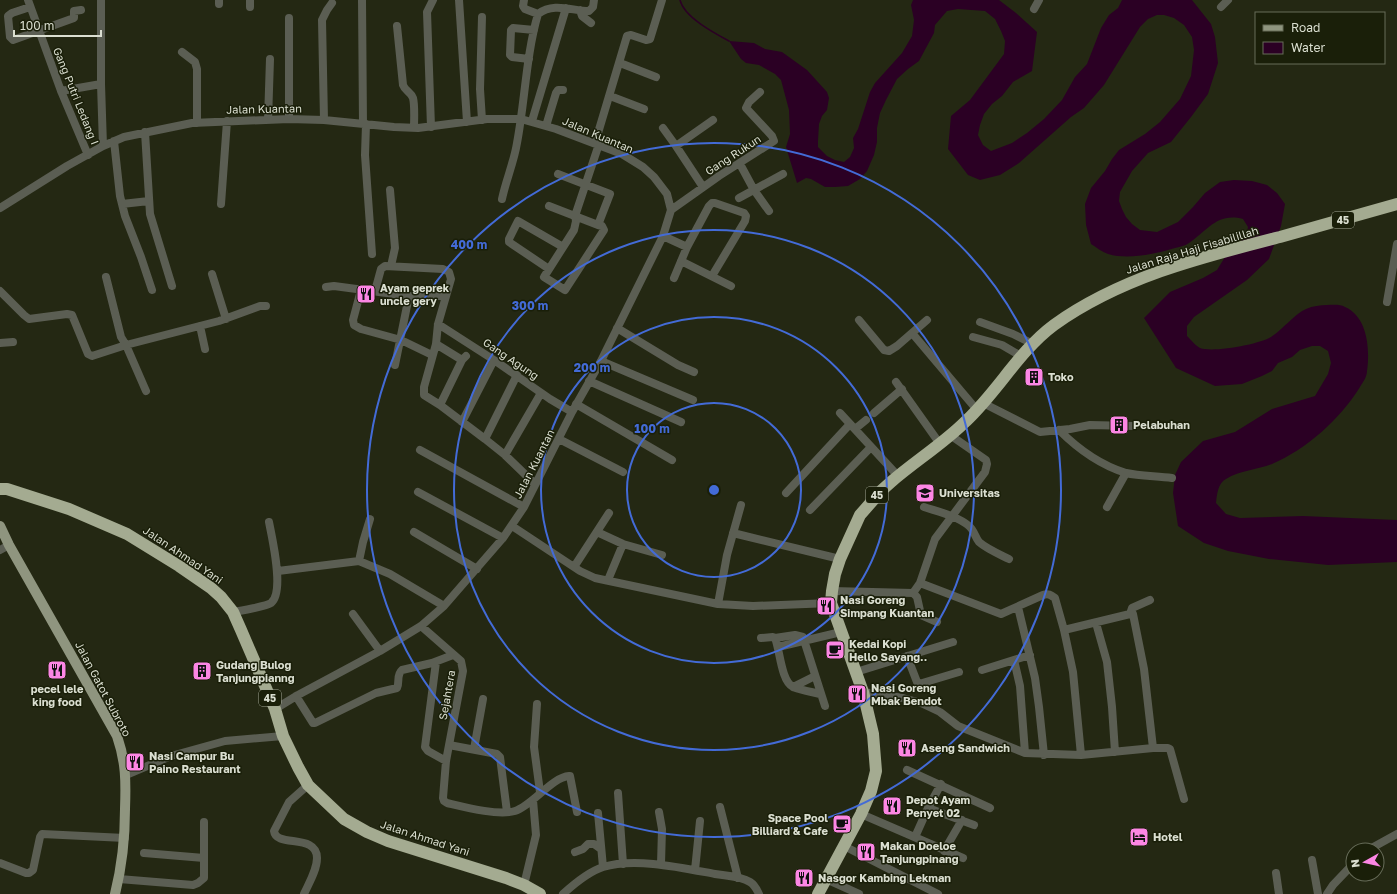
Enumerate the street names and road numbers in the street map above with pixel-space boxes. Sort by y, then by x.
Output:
street label: Gang Putri Ledang I [51,45,102,146]
street label: Jalan Kuantan [226,101,302,116]
street label: Jalan Kuantan [561,114,636,155]
street label: Gang Rukun [702,132,763,177]
road number: 45 [1332,212,1354,228]
street label: Jalan Raja Haji Fisabilillah [1124,223,1260,276]
street label: Gang Agung [481,335,542,382]
street label: Jalan Kuantan [511,427,557,501]
road number: 45 [866,487,888,503]
street label: Jalan Ahmad Yani [141,523,226,586]
street label: Jalan Gatot Subroto [73,639,134,739]
street label: Sejahtera [436,669,457,721]
road number: 45 [259,690,281,706]
street label: Jalan Ahmad Yani [379,817,472,858]

